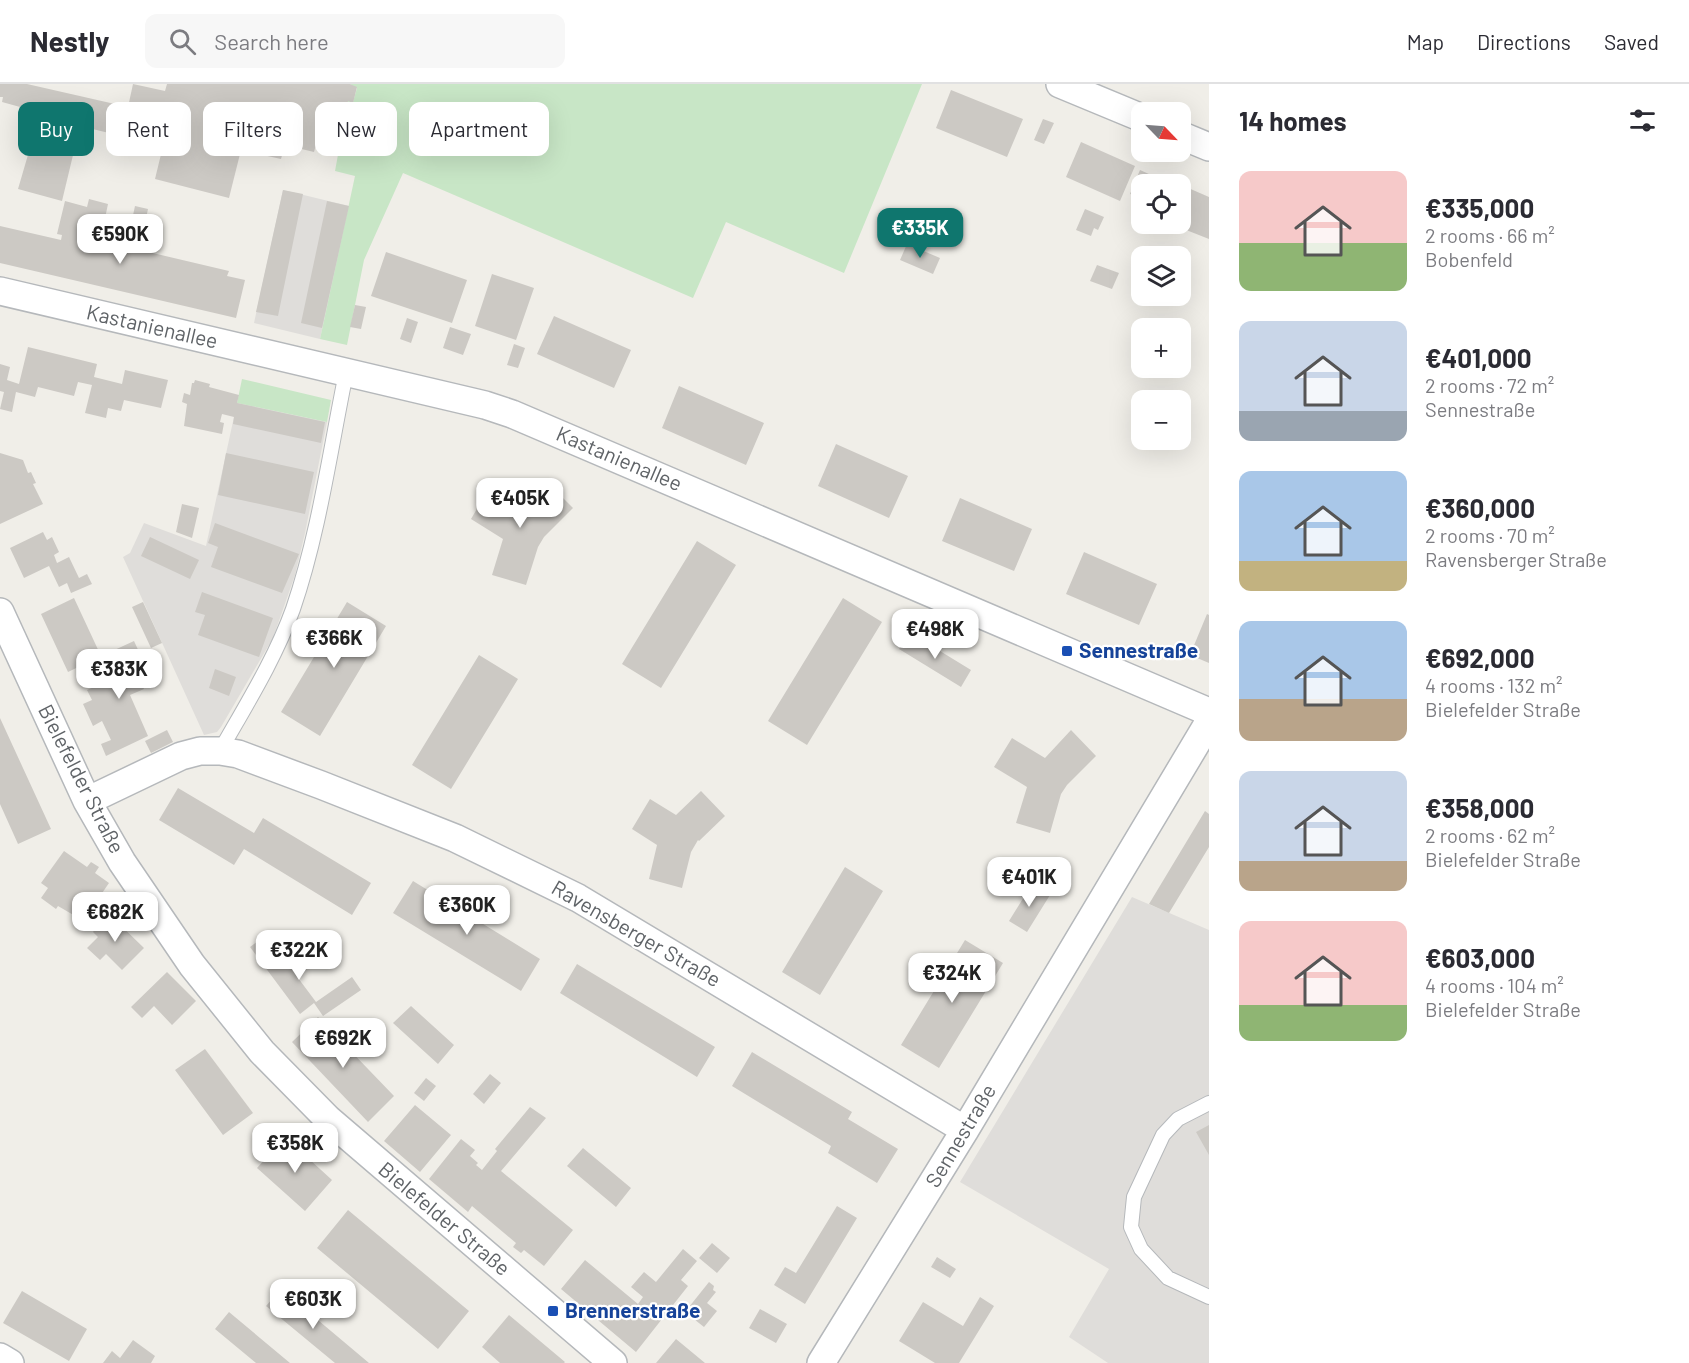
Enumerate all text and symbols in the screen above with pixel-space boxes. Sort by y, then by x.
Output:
search box [145,14,565,68]
text: Nestly [30,24,109,58]
icon: search [166,25,199,58]
text: Search here [214,28,329,54]
text: Map [1407,29,1444,54]
text: Directions [1477,29,1571,54]
text: Saved [1604,29,1659,54]
chip: Buy [18,102,94,156]
chip: Rent [106,102,191,156]
chip: Filters [203,102,303,156]
chip: New [315,102,397,156]
chip: Apartment [409,102,549,156]
north arrow [1131,102,1191,162]
map controls [1131,102,1191,450]
icon: filters [1626,104,1659,137]
text: 14 homes [1239,105,1346,136]
button: locate [1131,174,1191,234]
text: €335,000 [1425,192,1534,223]
icon: home [1287,195,1359,267]
pin: €335K [878,208,962,259]
pin: €590K [78,214,162,265]
text: €335K [891,215,949,239]
text: €590K [91,221,149,245]
text: 2 rooms · 66 m² [1425,223,1555,247]
button: layers [1131,246,1191,306]
text: Bobenfeld [1425,247,1513,271]
street label: Kastanienallee [84,298,220,353]
button: + [1131,318,1191,378]
text: €401,000 [1425,342,1532,373]
icon: home [1287,345,1359,417]
text: 2 rooms · 72 m² [1425,373,1554,397]
button: − [1131,390,1191,450]
text: Sennestraße [1425,397,1535,421]
street label: Kastanienallee [553,420,686,495]
pin: €405K [478,478,562,529]
text: €405K [490,485,550,509]
text: €360,000 [1425,492,1535,523]
icon: home [1287,495,1359,567]
text: 2 rooms · 70 m² [1425,523,1555,547]
text: Ravensberger Straße [1425,547,1607,571]
pin: €498K [893,609,977,660]
text: €498K [906,616,964,640]
pin: €366K [292,618,376,669]
text: €366K [305,625,363,649]
place label: Sennestraße [1079,637,1198,662]
text: €692,000 [1425,642,1535,673]
marker: Sennestraße [1060,644,1074,658]
icon: home [1287,645,1359,717]
pin: €383K [77,649,161,700]
text: €383K [90,656,148,680]
text: 4 rooms · 132 m² [1425,673,1562,697]
text: Bielefelder Straße [1425,697,1581,721]
street label: Bielefelder Straße [34,700,131,857]
text: €358,000 [1425,792,1534,823]
icon: home [1287,795,1359,867]
text: 2 rooms · 62 m² [1425,823,1555,847]
text: Bielefelder Straße [1425,847,1581,871]
pin: €401K [987,857,1071,908]
text: €401K [1001,864,1057,888]
street label: Ravensberger Straße [548,874,726,991]
pin: €360K [425,885,509,936]
pin: €682K [73,892,157,943]
text: €360K [438,892,496,916]
text: €682K [86,899,144,923]
pin: €322K [257,930,341,981]
text: €322K [270,937,328,961]
text: €603,000 [1425,942,1535,973]
icon: home [1287,945,1359,1017]
pin: €324K [910,953,994,1004]
text: €324K [922,960,982,984]
text: 4 rooms · 104 m² [1425,973,1564,997]
text: Bielefelder Straße [1425,997,1581,1021]
pin: €692K [301,1018,385,1069]
text: €692K [314,1025,372,1049]
street label: Sennestraße [919,1079,1000,1191]
pin: €358K [253,1123,337,1174]
text: €358K [266,1130,324,1154]
street label: Bielefelder Straße [374,1156,516,1280]
pin: €603K [271,1279,355,1330]
text: €603K [284,1286,342,1310]
place label: Brennerstraße [565,1297,701,1322]
marker: Brennerstraße [546,1304,560,1318]

